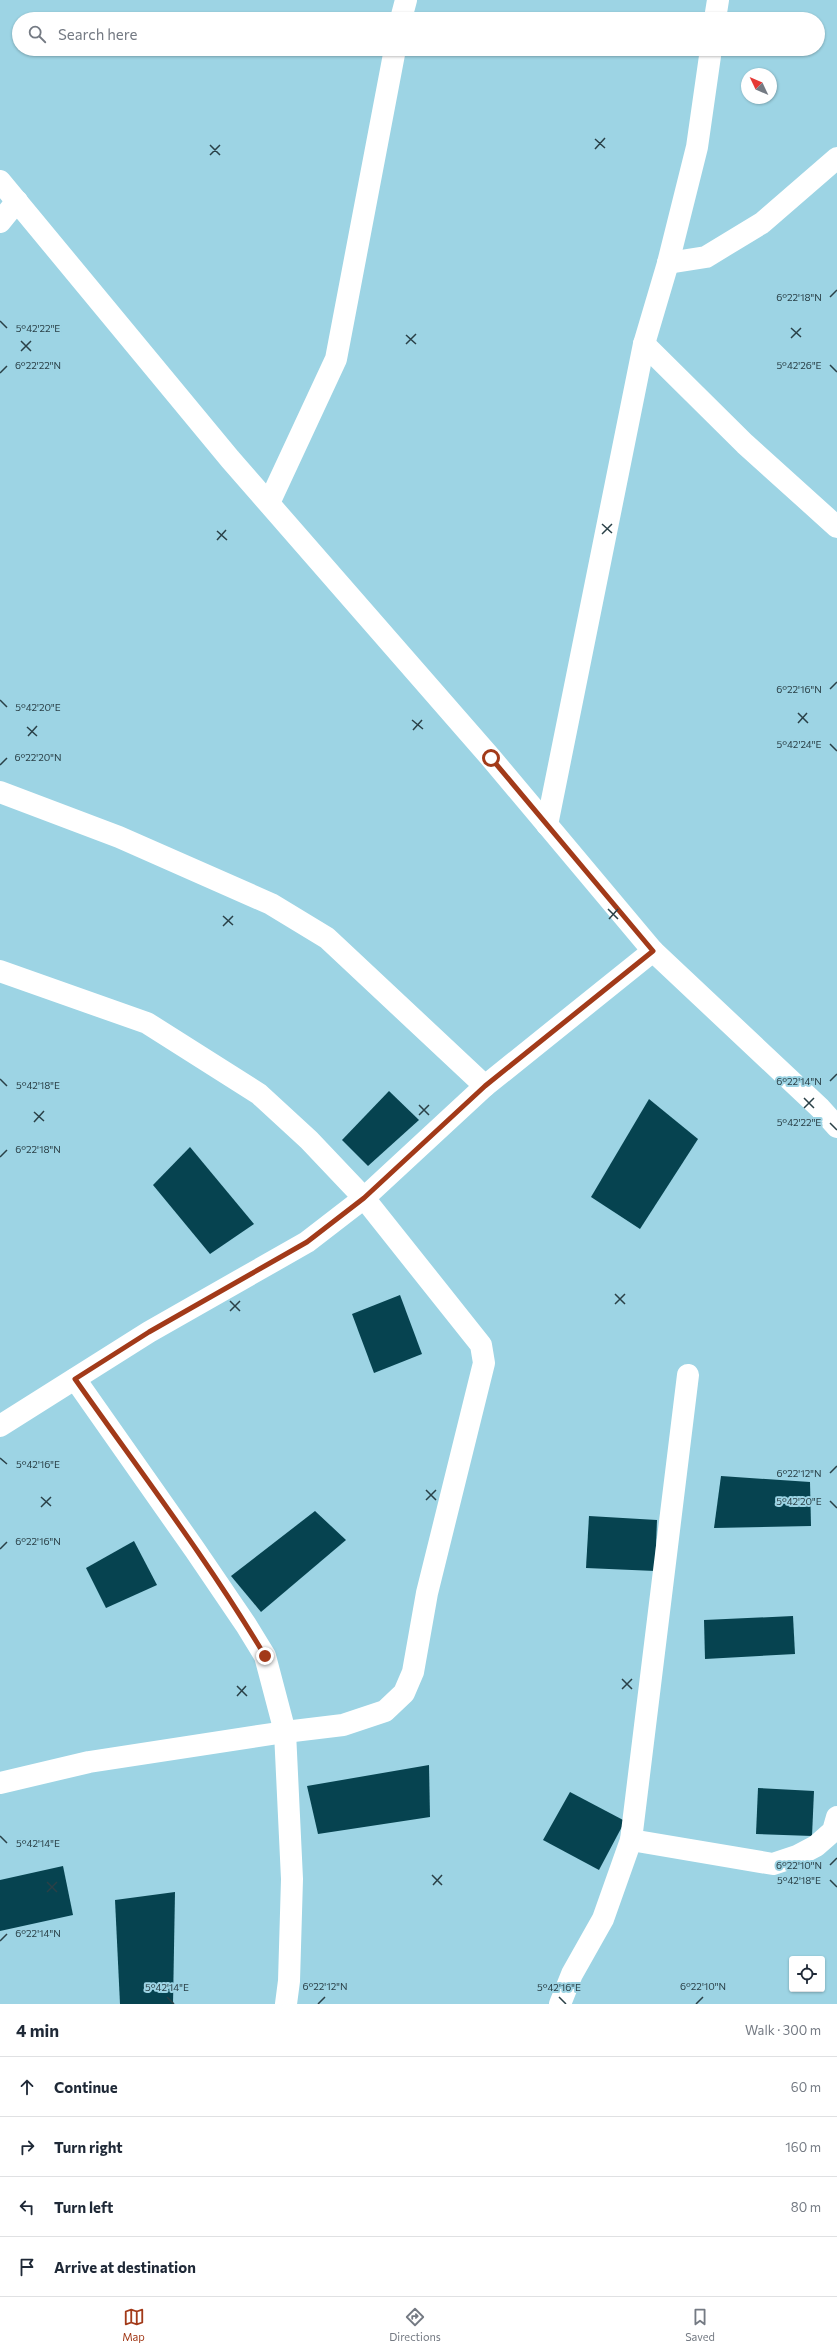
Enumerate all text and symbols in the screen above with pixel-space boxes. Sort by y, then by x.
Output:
search box [12,12,825,56]
icon: search [26,23,48,45]
text: Search here [58,25,137,43]
north arrow [741,68,777,104]
text: 6°22'18"N [776,291,822,303]
text: 5°42'22"E [16,322,60,334]
text: 6°22'22"N [15,359,61,371]
text: 5°42'26"E [776,359,822,371]
text: 6°22'16"N [776,683,822,695]
text: 5°42'20"E [15,701,61,713]
text: 5°42'24"E [777,738,822,750]
route start [482,749,500,767]
text: 6°22'20"N [14,751,62,763]
text: 6°22'14"N [776,1075,822,1087]
text: 5°42'18"E [16,1079,60,1091]
text: 5°42'22"E [777,1116,821,1128]
text: 6°22'18"N [15,1143,61,1155]
text: 5°42'16"E [16,1458,60,1470]
text: 6°22'12"N [777,1467,821,1479]
text: 5°42'20"E [776,1495,822,1507]
text: 6°22'16"N [15,1535,61,1547]
route end [256,1647,274,1665]
text: 5°42'14"E [16,1837,60,1849]
text: 6°22'10"N [776,1859,822,1871]
text: 5°42'18"E [777,1874,821,1886]
text: 6°22'14"N [15,1927,61,1939]
map controls [789,1956,825,1992]
button: locate [789,1956,825,1992]
text: 6°22'12"N [303,1980,347,1992]
text: 6°22'10"N [680,1980,726,1992]
text: 5°42'14"E [145,1981,189,1993]
text: 5°42'16"E [537,1981,581,1993]
text: 4 min [16,2020,59,2041]
text: Walk · 300 m [745,2022,821,2038]
icon: ahead [16,2076,38,2098]
text: Continue [54,2078,118,2096]
text: 60 m [791,2079,821,2095]
icon: right [16,2136,38,2158]
text: Turn right [54,2138,123,2156]
text: 160 m [785,2139,821,2155]
icon: left [16,2196,38,2218]
text: Turn left [54,2198,113,2216]
text: 80 m [791,2199,821,2215]
icon: arrive [16,2256,38,2278]
text: Arrive at destination [54,2258,196,2276]
tab: Map [122,2306,145,2343]
tab: Directions [389,2306,441,2343]
tab: Saved [685,2306,715,2343]

